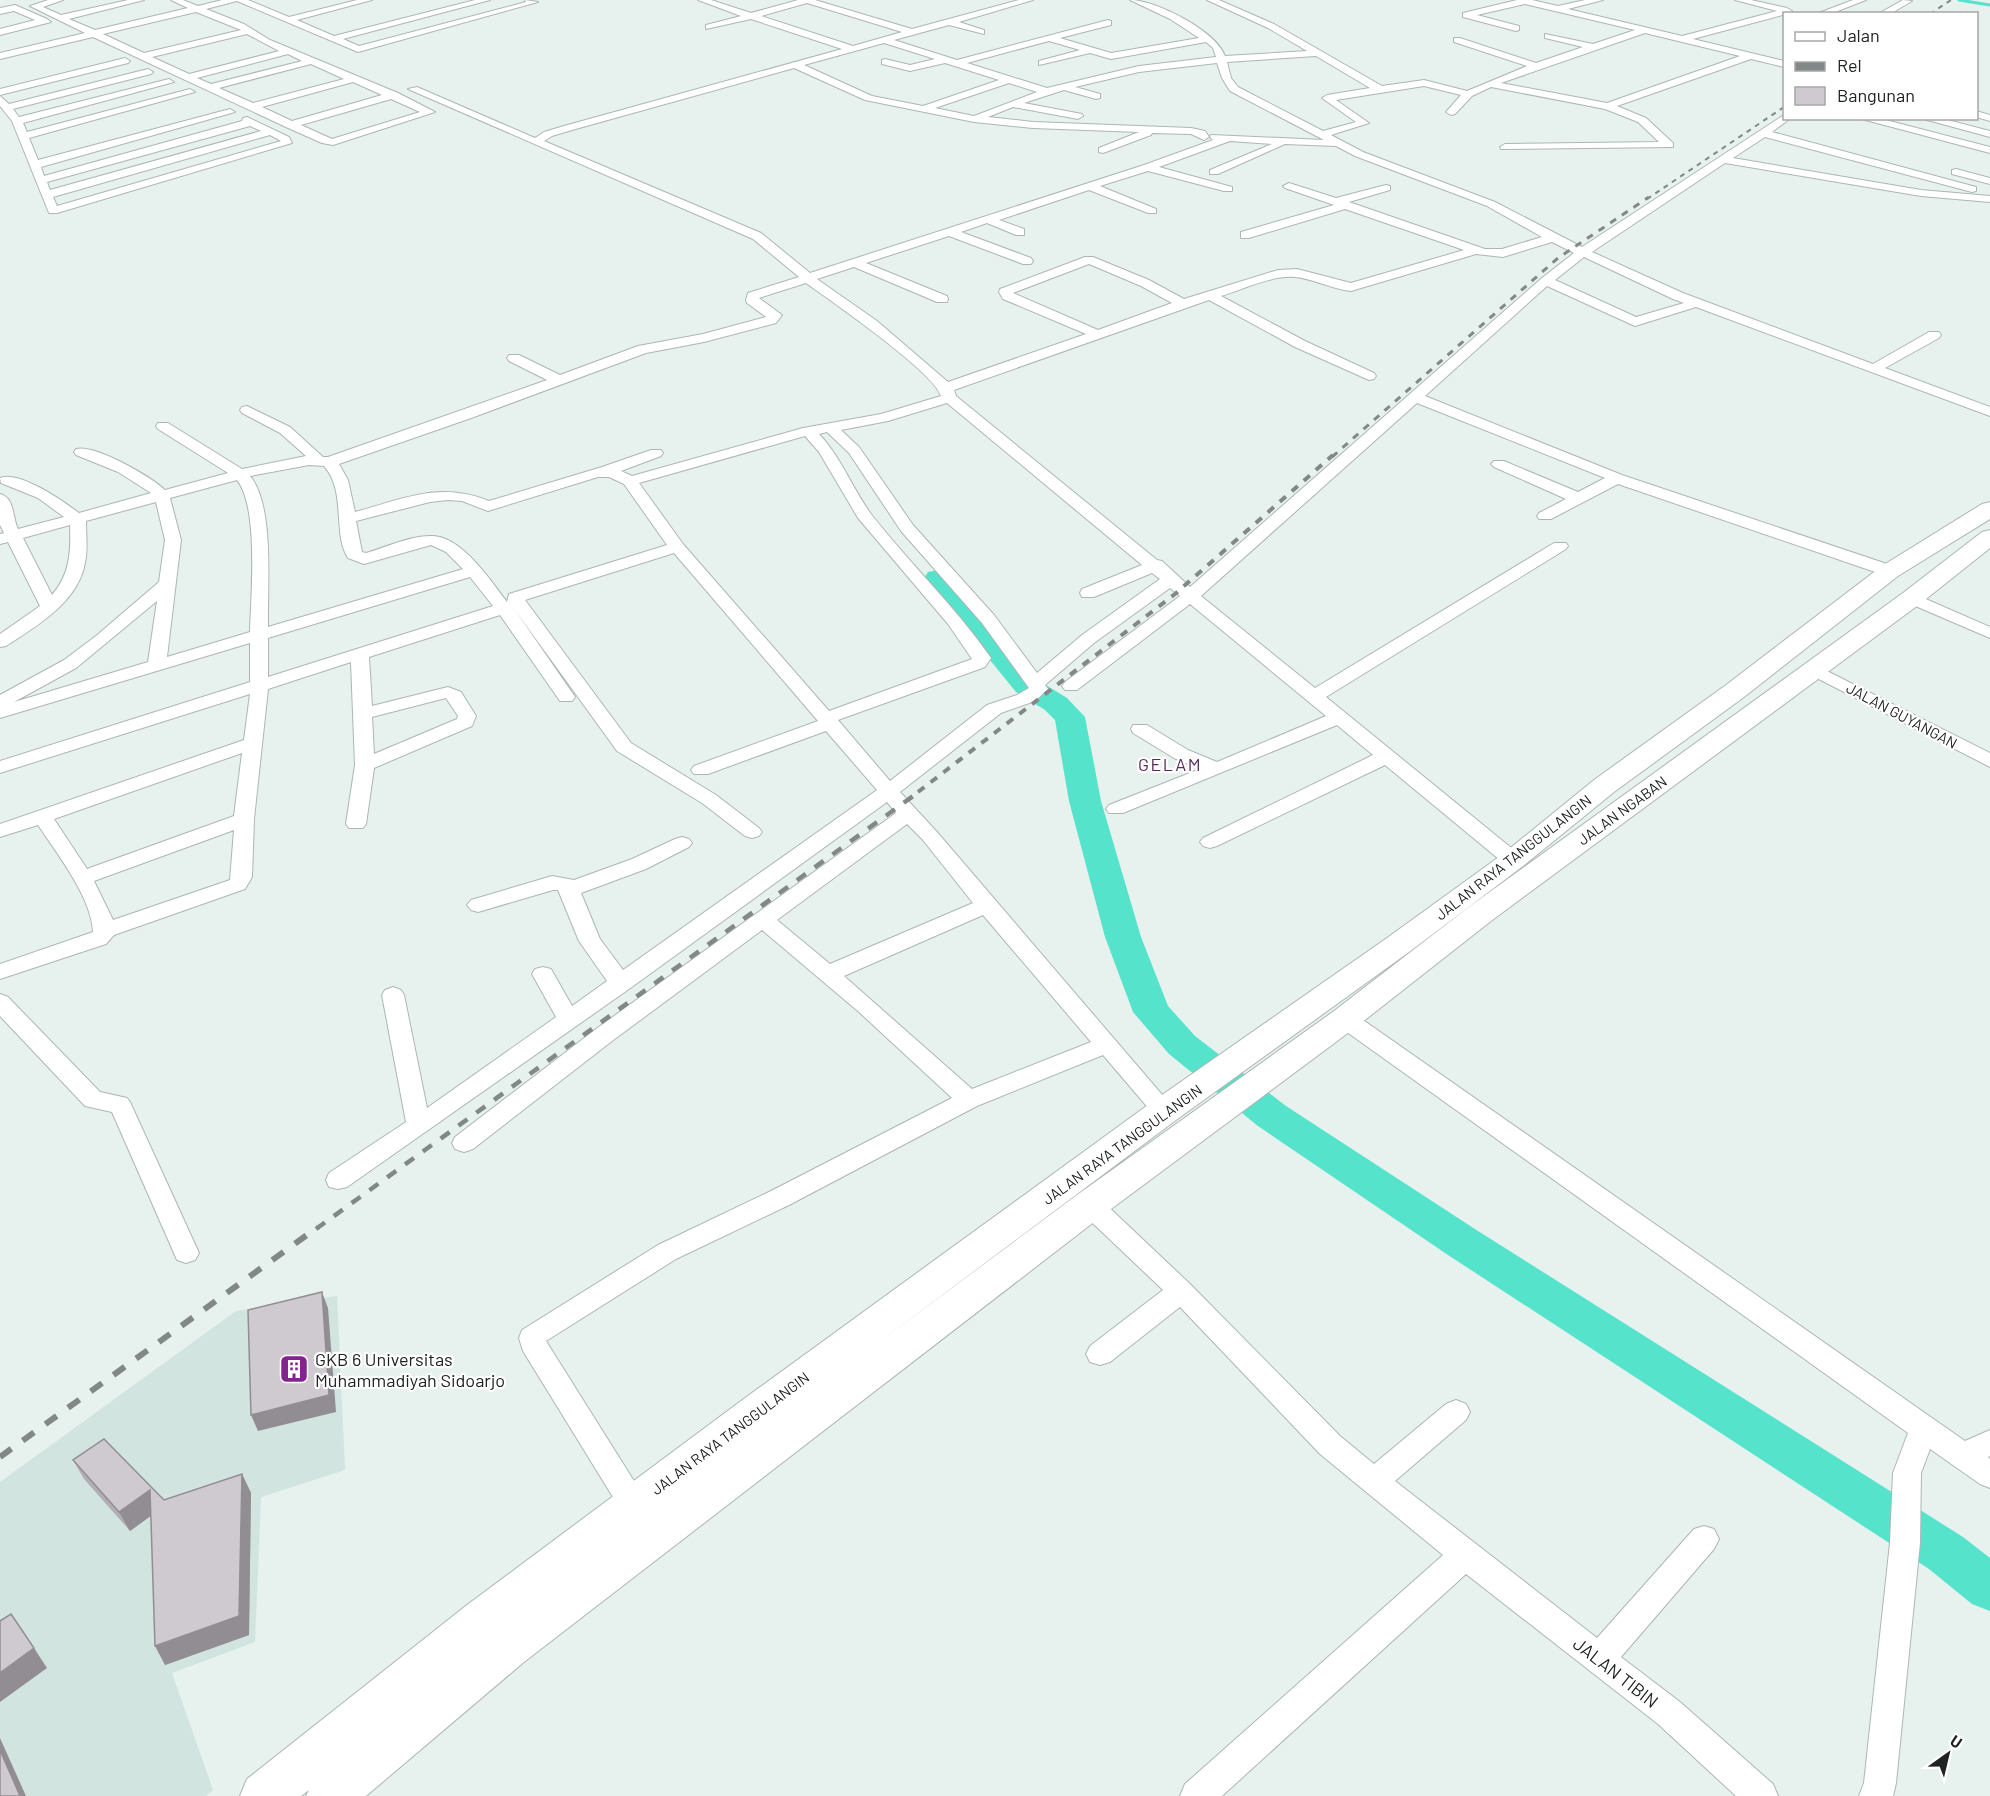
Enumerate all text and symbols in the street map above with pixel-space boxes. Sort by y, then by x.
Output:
legend [1783,12,1978,120]
text: Jalan [1837,24,1880,46]
text: Rel [1837,54,1862,76]
text: Bangunan [1837,84,1915,106]
street label: JALAN GUYANGAN [1844,678,1960,752]
district label: GELAM [1138,753,1202,775]
street label: JALAN NGABAN [1574,772,1670,848]
street label: JALAN RAYA TANGGULANGIN [1431,791,1595,923]
street label: JALAN RAYA TANGGULANGIN [1039,1080,1205,1208]
place label: GKB 6 Universitas Muhammadiyah Sidoarjo [315,1348,505,1391]
building icon: GKB 6 Universitas Muhammadiyah Sidoarjo [278,1353,310,1385]
street label: JALAN RAYA TANGGULANGIN [648,1368,812,1498]
street label: JALAN TIBIN [1569,1632,1663,1712]
north arrow [1918,1724,1978,1784]
text: U [1947,1730,1966,1752]

